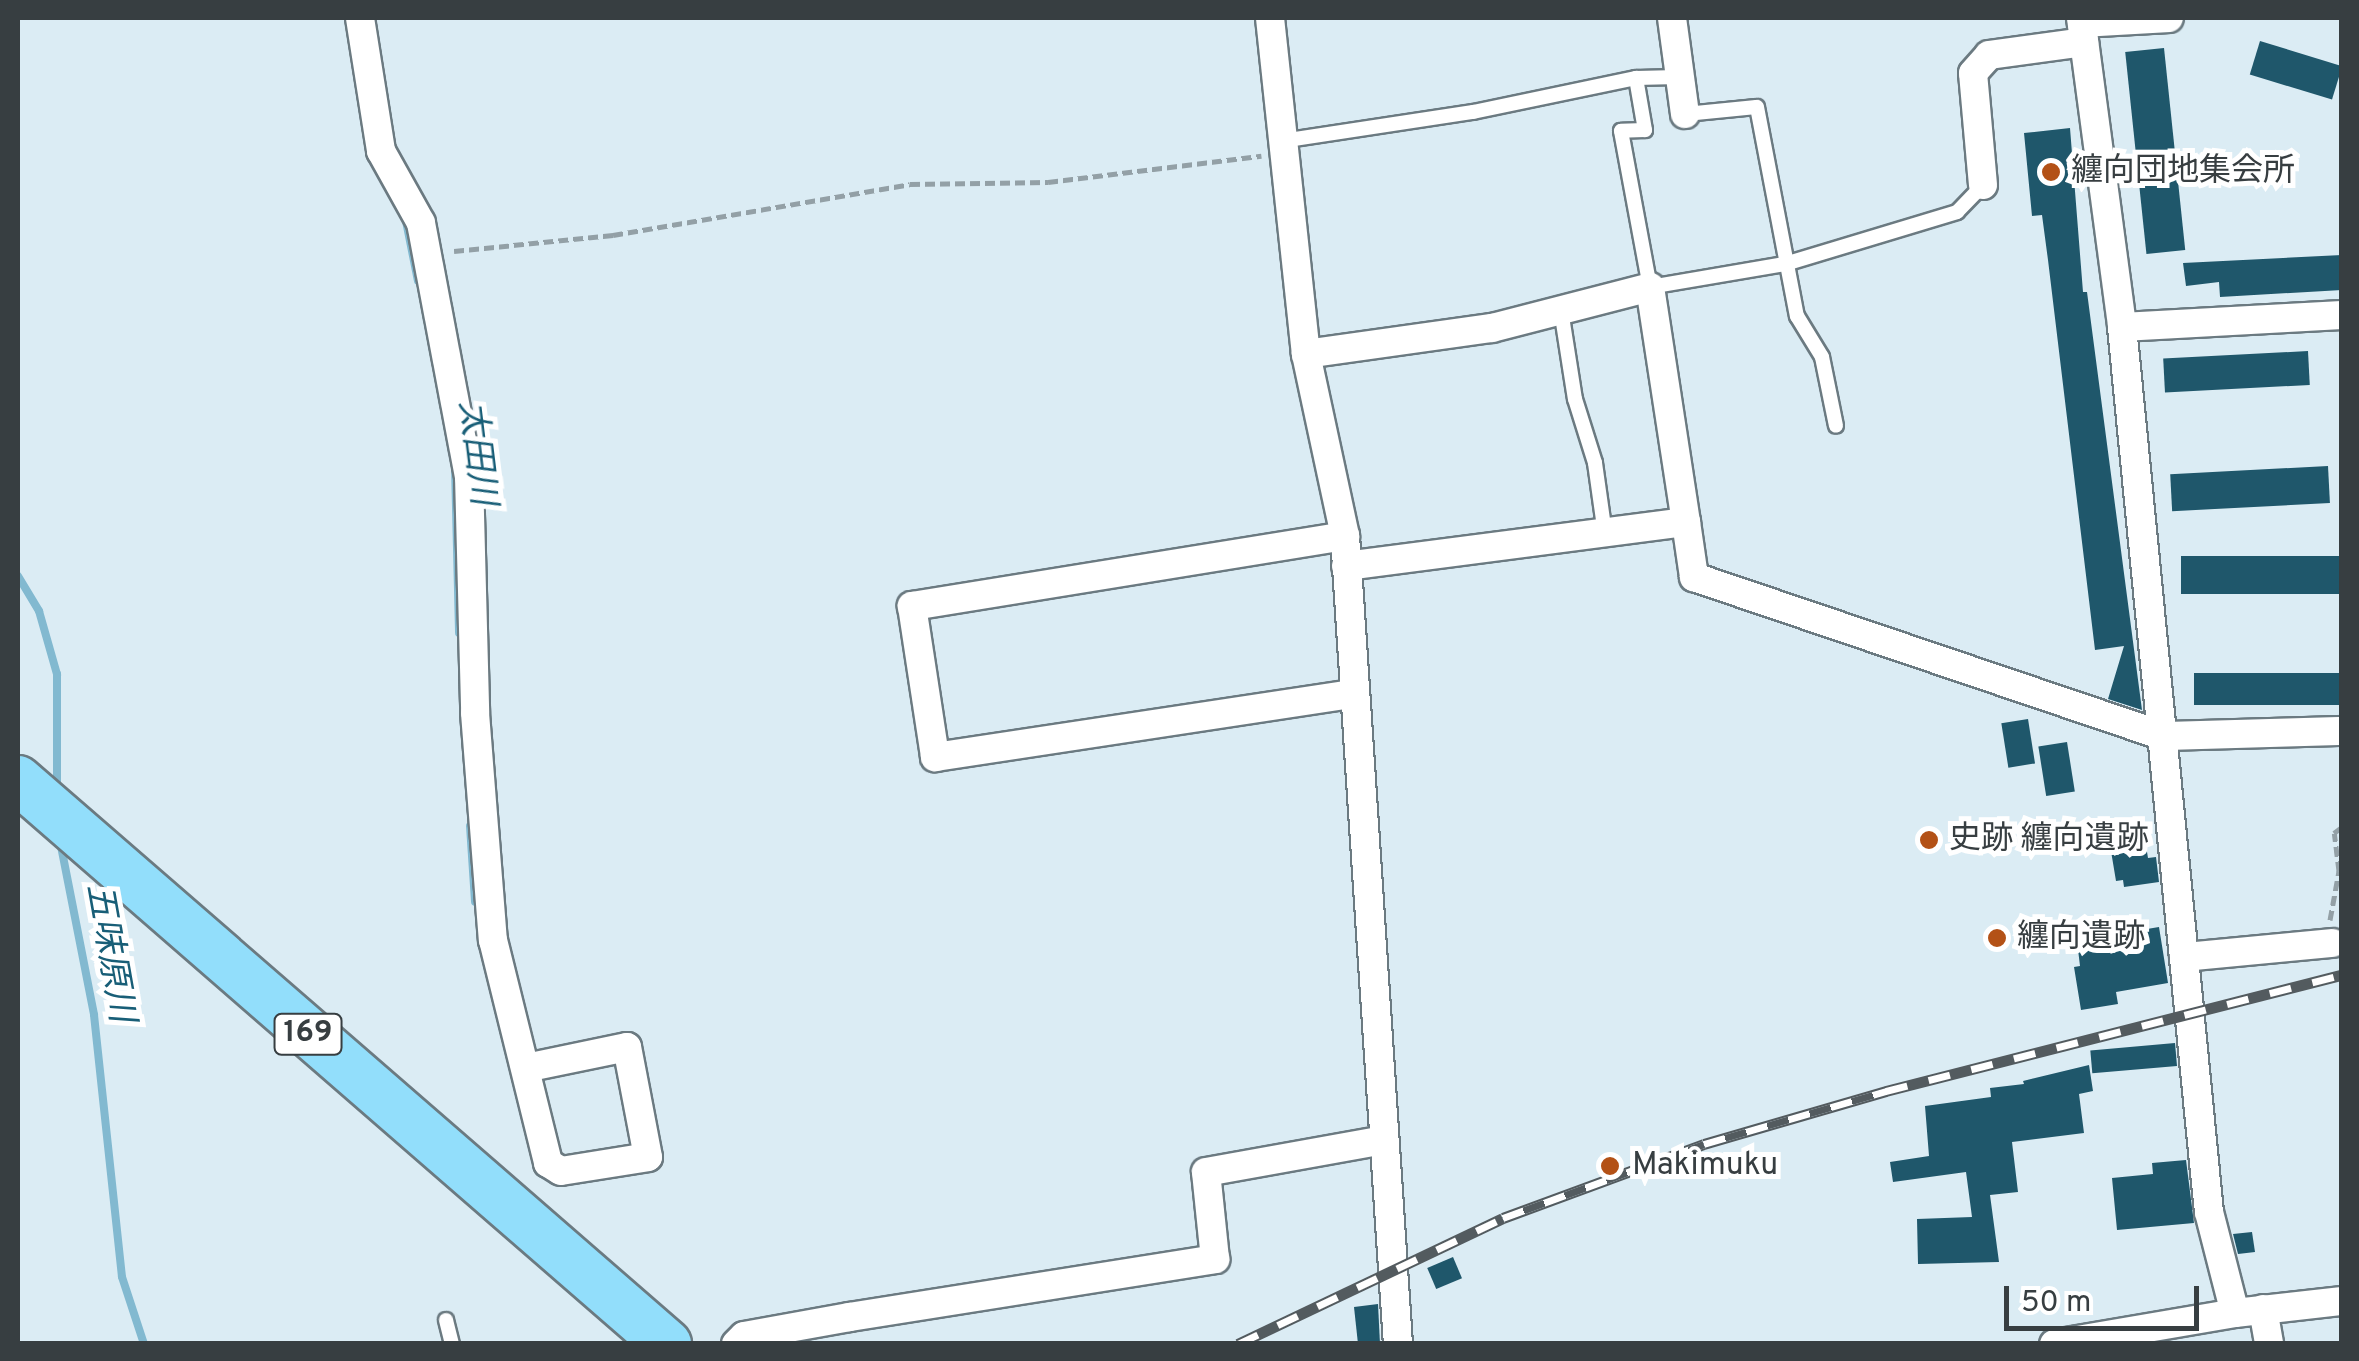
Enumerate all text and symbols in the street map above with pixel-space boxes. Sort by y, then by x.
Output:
place label: 纏向団地集会所 [2071,153,2295,191]
marker: 纏向団地集会所 [2040,161,2062,183]
water label: 太田川 [449,398,503,508]
place label: 史跡 纏向遺跡 [1949,821,2149,859]
marker: 史跡 纏向遺跡 [1918,829,1940,851]
water label: 五味原川 [76,880,142,1026]
place label: 纏向遺跡 [2017,919,2145,957]
marker: 纏向遺跡 [1986,927,2008,949]
road number: 169 [273,1009,343,1059]
place label: Makimuku [1632,1147,1778,1185]
marker: Makimuku [1597,1153,1623,1179]
scale bar [2009,1266,2204,1328]
text: 50 m [2021,1285,2091,1322]

